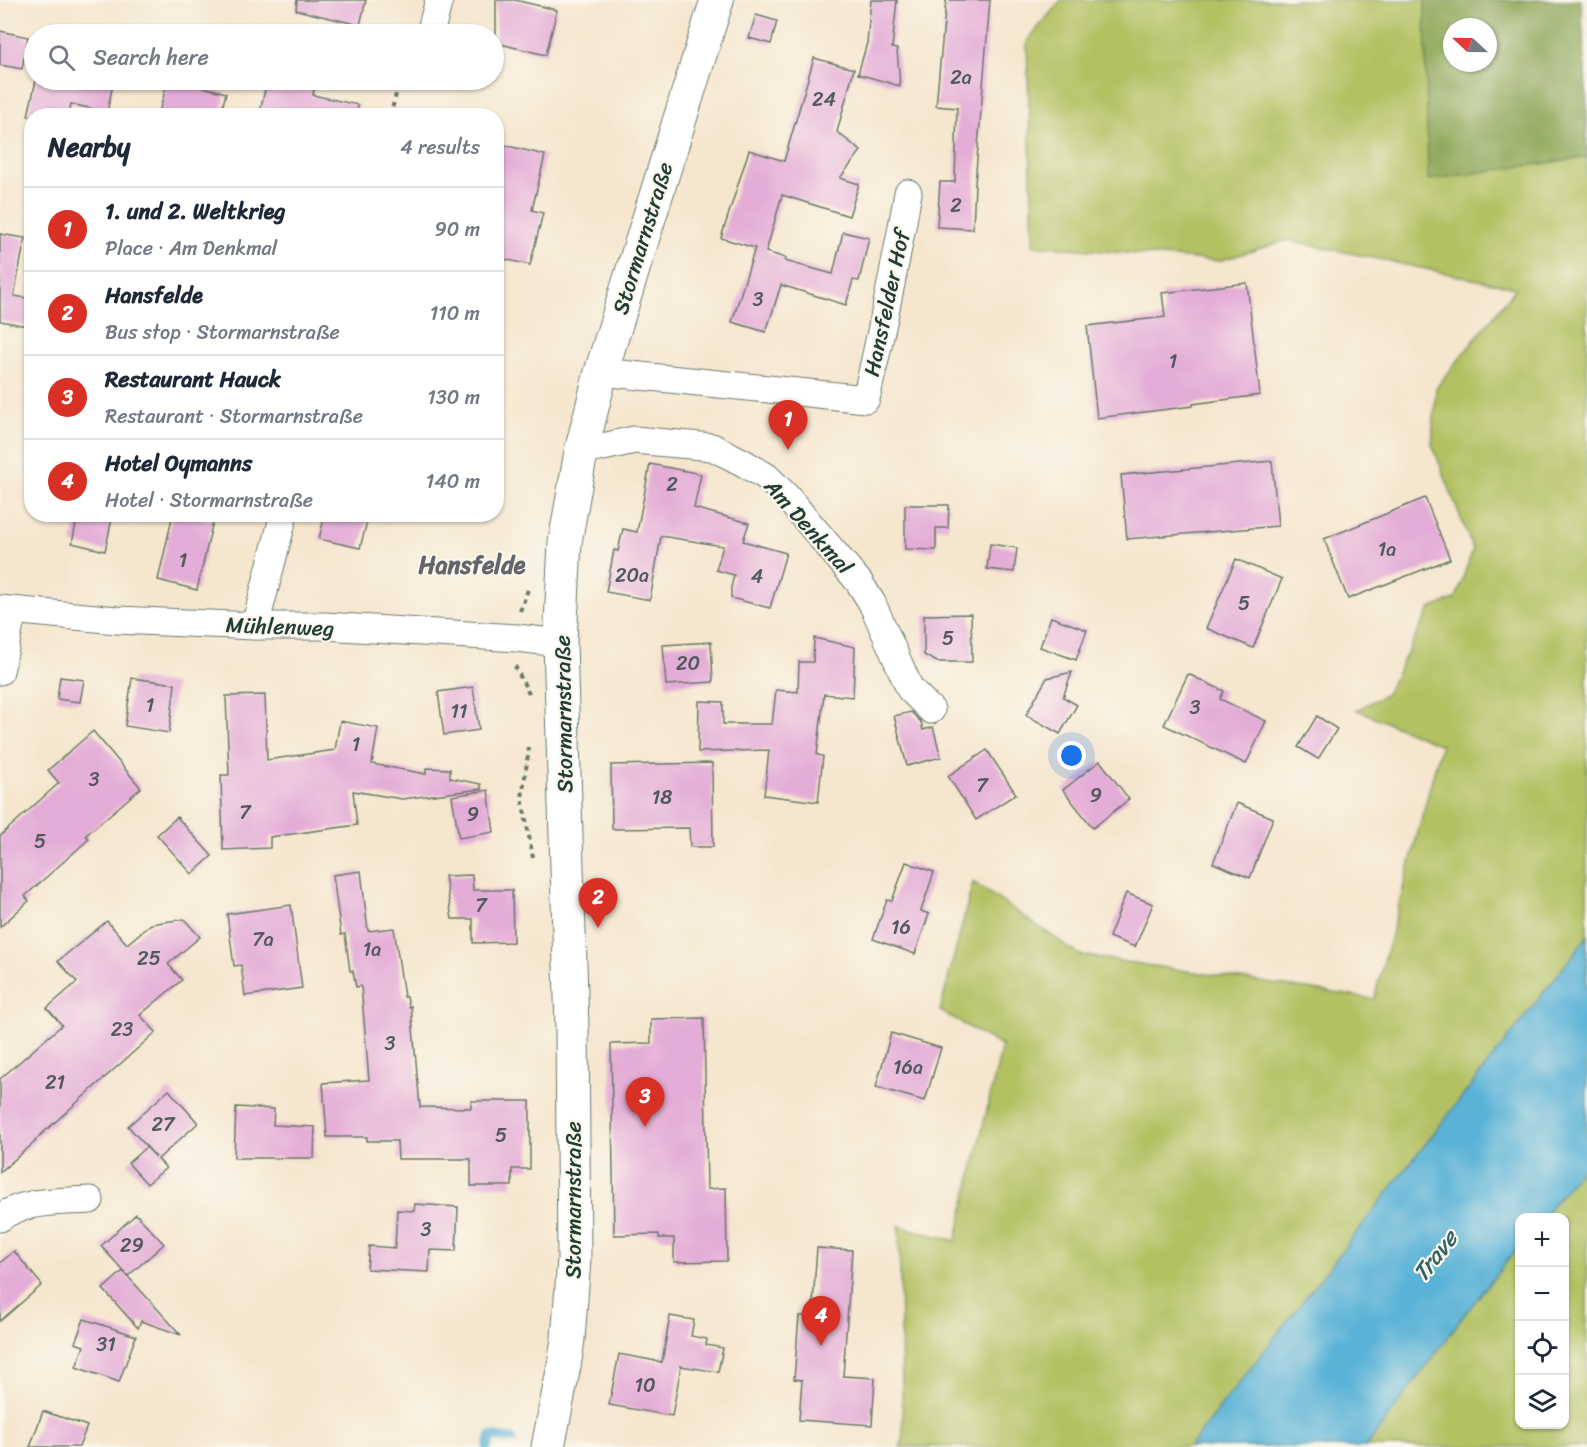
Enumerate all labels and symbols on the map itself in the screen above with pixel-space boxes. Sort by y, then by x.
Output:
north arrow [1443,18,1497,72]
house number: 2a [950,60,972,95]
house number: 24 [812,82,836,117]
street label: Stormarnstraße [601,157,684,319]
house number: 2 [950,188,962,223]
street label: Hansfelder Hof [852,223,922,380]
house number: 3 [753,282,764,317]
house number: 1 [1169,344,1177,379]
pin: 1 [768,400,808,450]
house number: 2 [666,467,678,502]
street label: Am Denkmal [754,468,864,584]
house number: 1a [1378,532,1396,567]
house number: 1 [179,543,187,578]
district label: Hansfelde [419,544,526,586]
house number: 20a [615,558,649,593]
house number: 4 [751,559,763,594]
house number: 5 [1238,586,1250,621]
street label: Mühlenweg [225,605,335,648]
house number: 5 [942,621,954,656]
street label: Stormarnstraße [543,635,584,793]
house number: 20 [676,646,700,681]
house number: 1 [146,688,154,723]
house number: 3 [1190,690,1201,725]
house number: 11 [450,694,468,729]
house number: 1 [352,727,360,762]
your location [1057,741,1086,770]
house number: 3 [89,762,100,797]
house number: 7 [976,768,989,803]
house number: 9 [1090,778,1102,813]
house number: 18 [652,780,672,815]
house number: 7 [239,795,252,830]
house number: 9 [467,797,479,832]
house number: 5 [34,824,46,859]
pin: 2 [578,878,618,928]
house number: 7 [475,888,488,923]
house number: 16 [891,910,911,945]
house number: 7a [252,922,274,957]
house number: 1a [363,932,381,967]
house number: 25 [137,941,161,976]
house number: 23 [111,1012,133,1047]
house number: 3 [385,1026,396,1061]
house number: 16a [893,1050,923,1085]
house number: 21 [45,1065,65,1100]
pin: 3 [626,1078,664,1127]
house number: 27 [152,1107,176,1142]
house number: 5 [495,1118,507,1153]
street label: Stormarnstraße [554,1121,593,1279]
house number: 3 [421,1212,432,1247]
water label: Trave [1401,1219,1471,1291]
house number: 29 [120,1228,144,1263]
pin: 4 [802,1296,840,1346]
house number: 31 [96,1327,116,1362]
house number: 10 [634,1368,656,1403]

